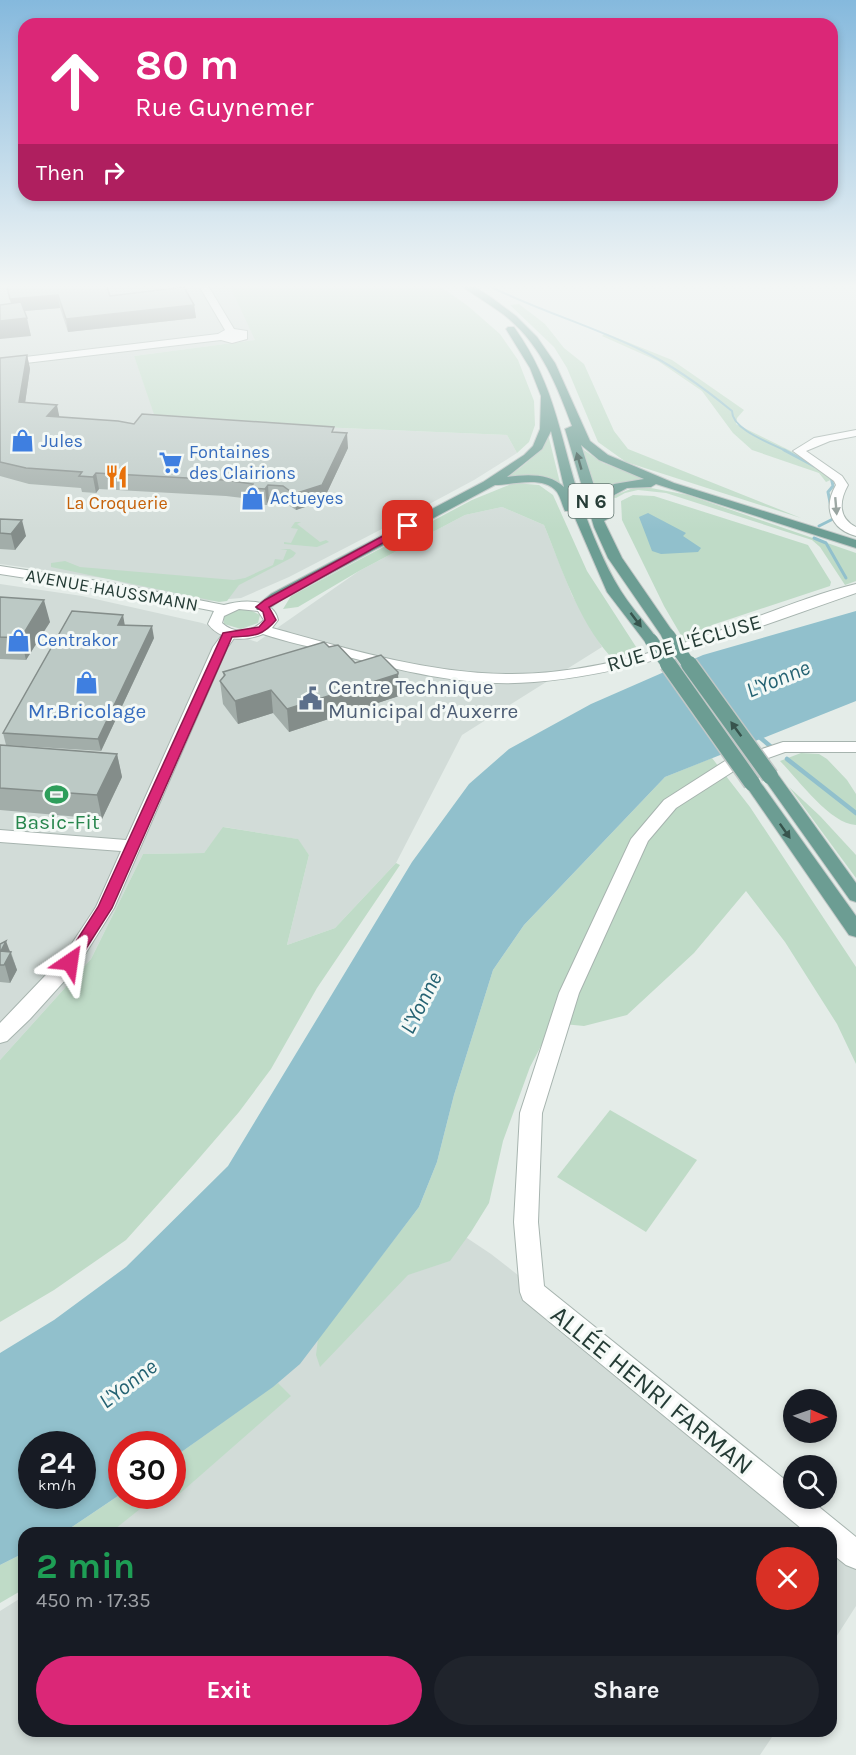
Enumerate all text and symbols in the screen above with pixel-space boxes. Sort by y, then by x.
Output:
text: 80 m [135,40,239,90]
icon: ahead [36,42,114,120]
text: Rue Guynemer [135,91,314,123]
icon: right [97,156,130,189]
text: Then [36,160,85,186]
shop icon: Jules [10,428,36,454]
place label: Jules [41,430,83,452]
place label: Fontaines des Clairions [189,441,296,484]
supermarket icon: Fontaines des Clairions [158,449,184,475]
one-way arrow [574,452,583,470]
restaurant icon: La Croquerie [104,464,130,490]
road number: N 6 [568,484,614,518]
shop icon: Actueyes [239,485,265,511]
place label: Actueyes [270,487,344,509]
place label: La Croquerie [66,492,168,514]
one-way arrow [831,497,841,516]
pin [382,500,433,551]
icon: arrive [391,509,424,542]
street label: AVENUE HAUSSMANN [24,564,200,616]
street label: RUE DE L'ÉCLUSE [604,609,764,677]
one-way arrow [630,612,642,628]
shop icon: Centrakor [6,627,32,653]
place label: Centrakor [37,629,118,651]
water label: L'Yonne [742,655,814,703]
shop icon: Mr.Bricolage [74,670,100,696]
place label: Centre Technique Municipal d’Auxerre [328,675,518,723]
public building icon: Centre Technique Municipal d’Auxerre [297,686,323,712]
place label: Mr.Bricolage [28,699,146,723]
one-way arrow [730,721,742,737]
sports icon: Basic-Fit [44,781,70,807]
place label: Basic-Fit [14,810,100,834]
one-way arrow [779,822,791,838]
position arrow [38,930,102,994]
water label: L'Yonne [394,968,448,1038]
street label: ALLÉE HENRI FARMAN [544,1298,760,1481]
water label: L'Yonne [94,1354,162,1414]
north arrow [783,1389,837,1443]
map controls [783,1389,837,1509]
speed limit sign: 30 [108,1431,186,1509]
text: 24 [39,1445,75,1481]
button: search [783,1455,837,1509]
text: km/h [38,1476,76,1494]
text: 2 min [36,1545,135,1587]
button: close [756,1547,819,1610]
text: 450 m · 17:35 [36,1589,151,1612]
button: Exit [36,1656,422,1725]
button: Share [434,1656,819,1725]

